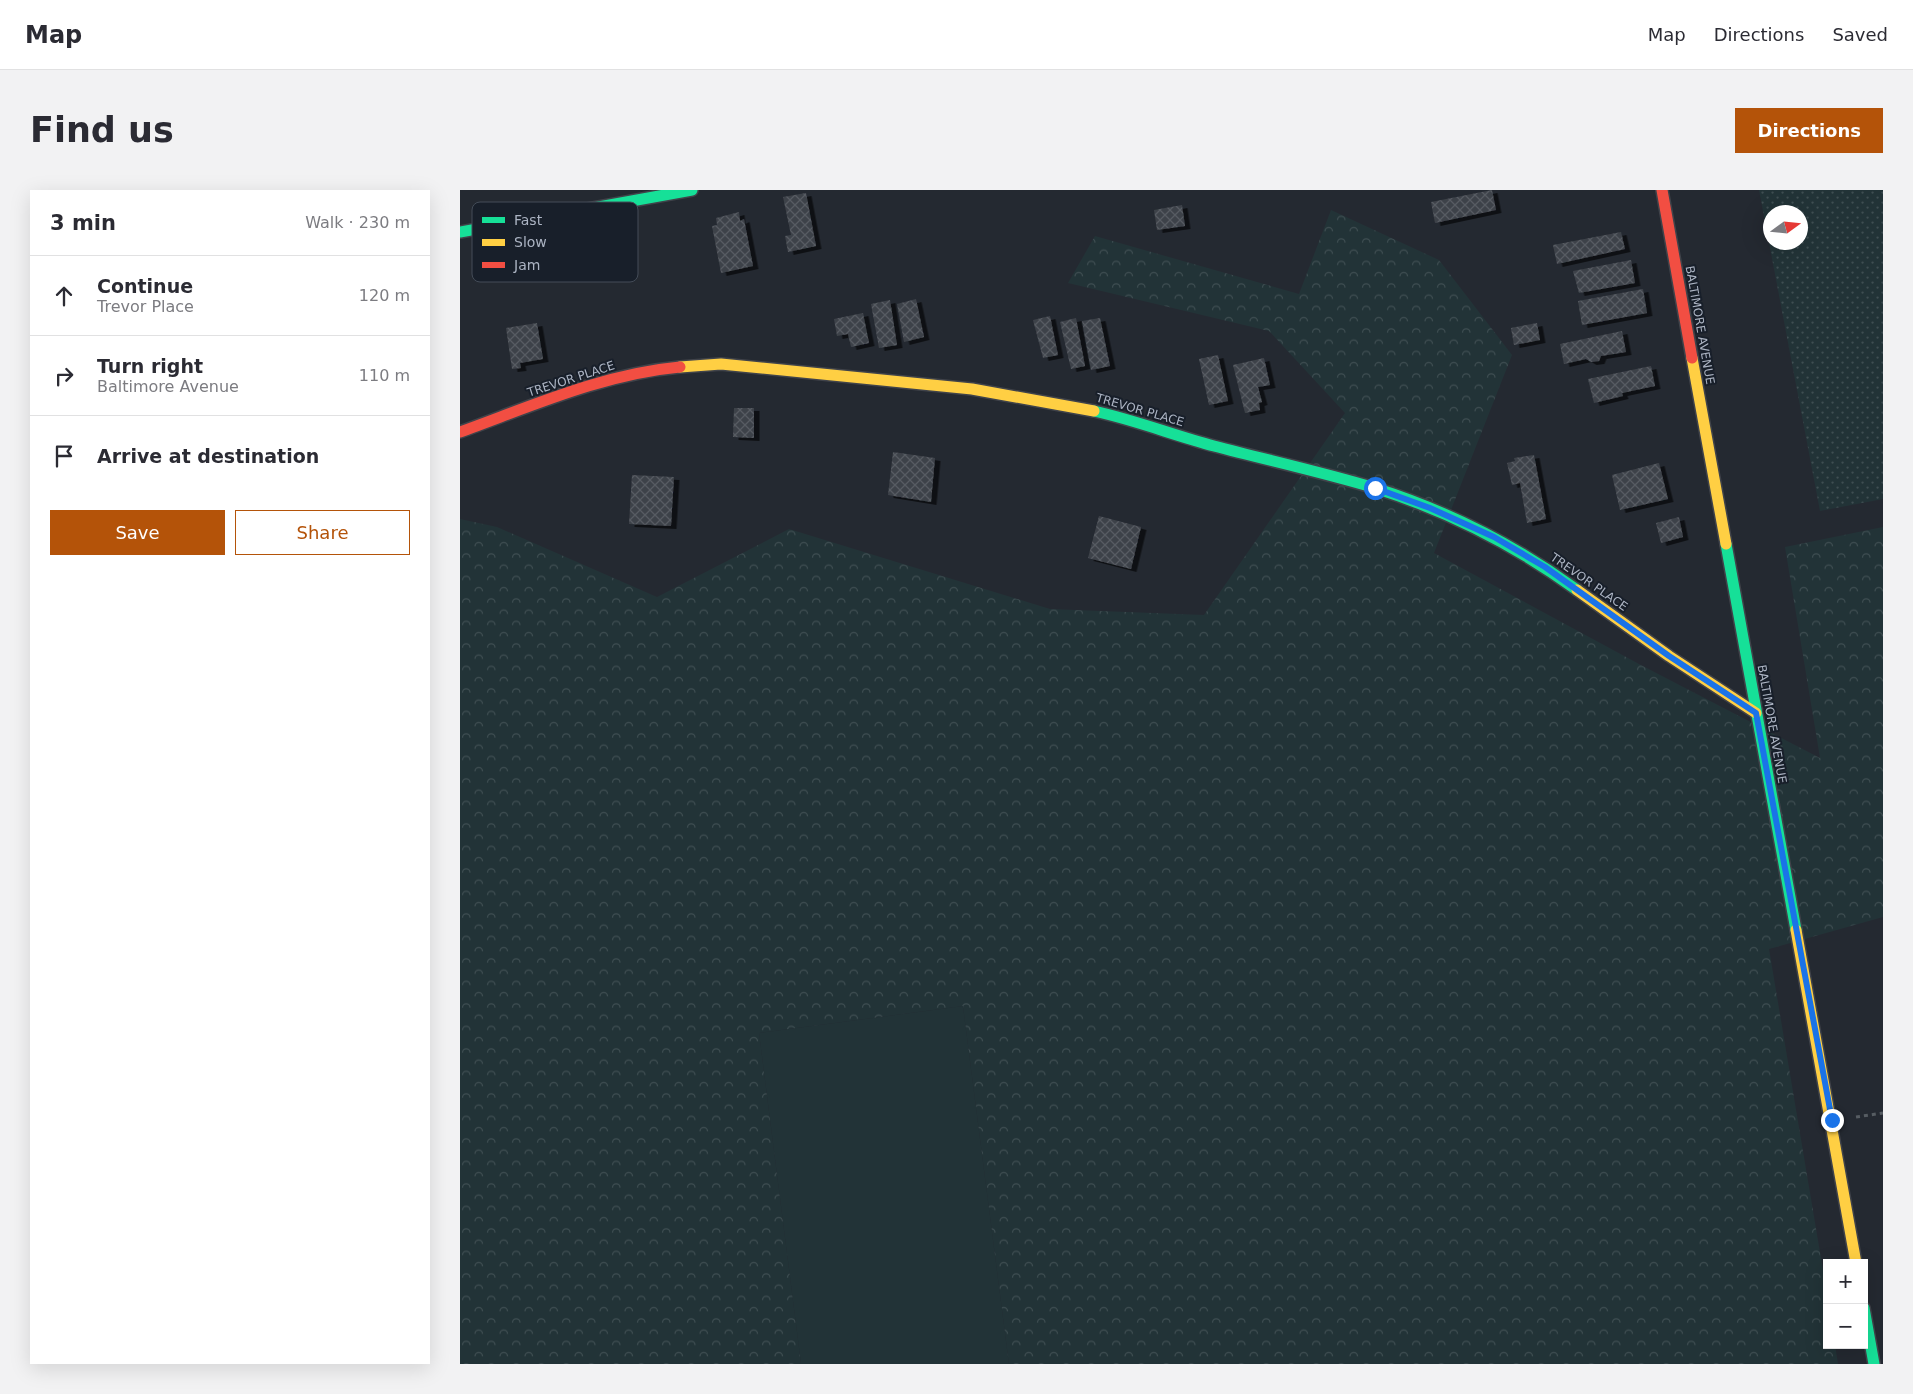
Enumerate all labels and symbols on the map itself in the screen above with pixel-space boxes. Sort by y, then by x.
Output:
legend [472,202,638,282]
north arrow [1763,205,1808,250]
text: Fast [514,212,543,228]
text: Slow [514,234,547,250]
text: Jam [513,257,540,273]
street label: BALTIMORE AVENUE [1683,264,1717,386]
street label: TREVOR PLACE [525,358,616,400]
street label: TREVOR PLACE [1093,390,1186,429]
route start [1364,477,1387,500]
street label: TREVOR PLACE [1547,550,1630,614]
street label: BALTIMORE AVENUE [1755,663,1789,785]
route end [1821,1109,1844,1132]

